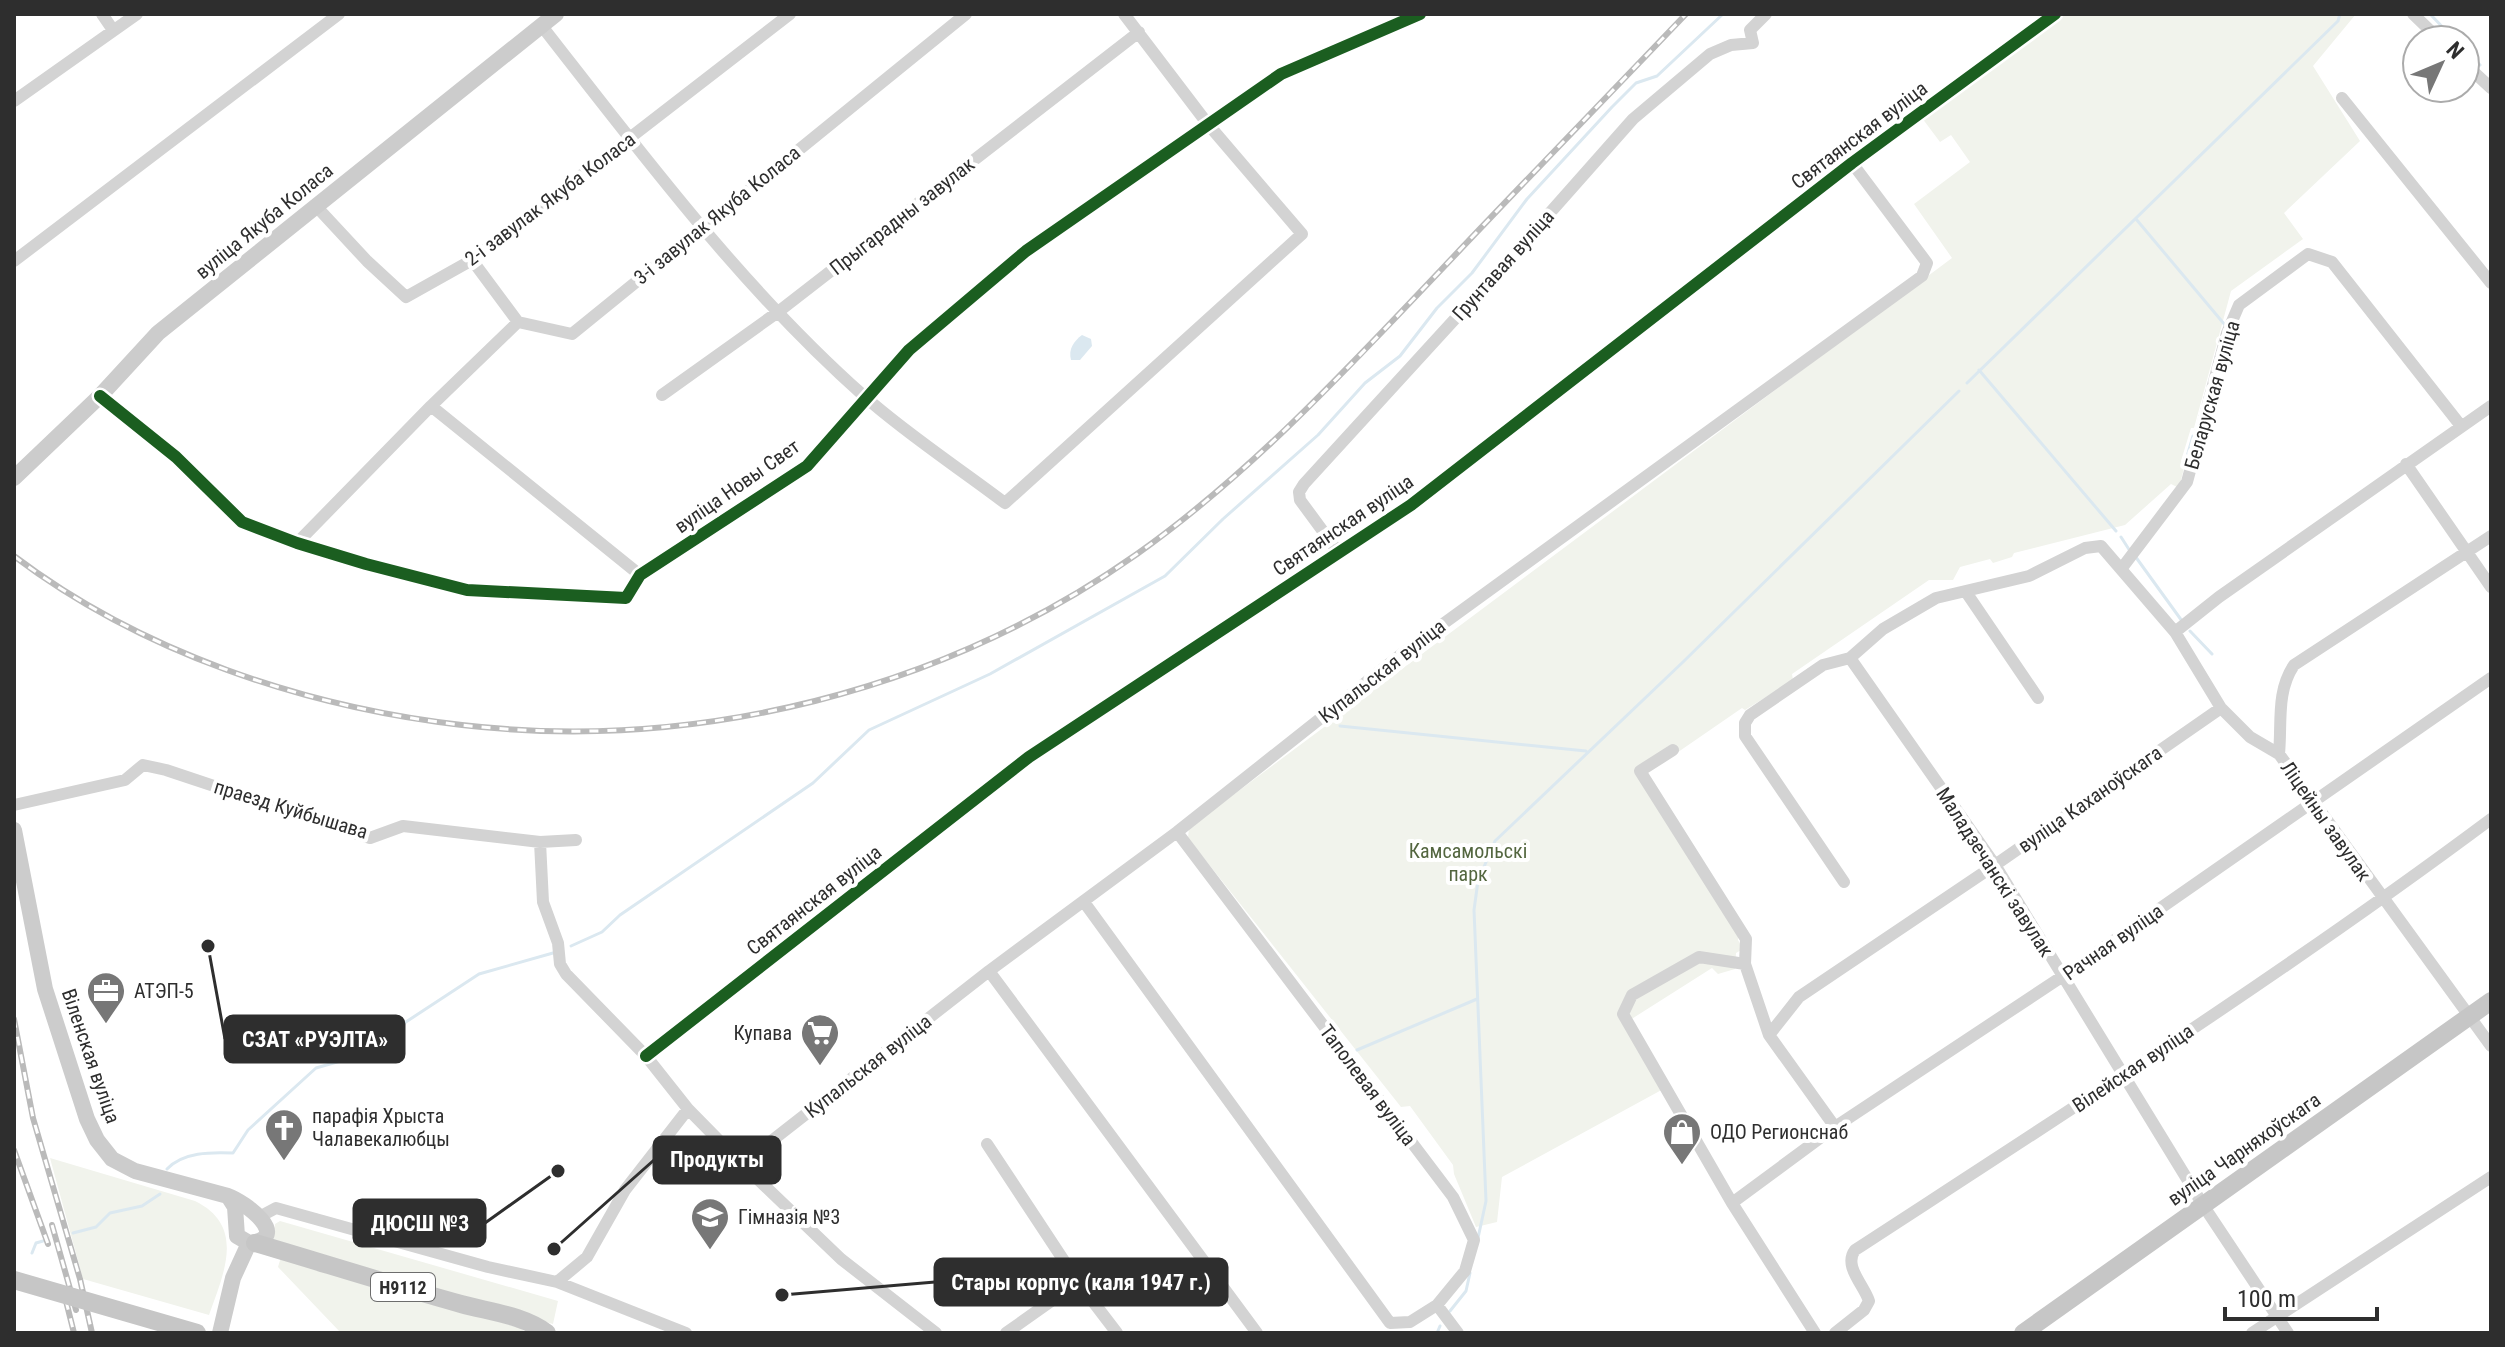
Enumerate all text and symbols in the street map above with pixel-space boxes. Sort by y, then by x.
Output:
north arrow [2401,24,2481,104]
text: N [2441,37,2469,64]
street label: Святаянская вуліца [1786,76,1932,194]
street label: 2-і завулак Якуба Коласа [460,127,640,271]
street label: 3-і завулак Якуба Коласа [629,141,805,289]
street label: Прыгарадны завулак [825,152,980,280]
street label: вуліца Якуба Коласа [190,158,338,284]
street label: Грунтавая вуліца [1447,205,1559,325]
street label: Беларуская вуліца [2179,318,2245,472]
street label: вуліца Новы Свет [670,434,804,538]
street label: Святаянская вуліца [1268,469,1418,581]
street label: Купальская вуліца [1314,614,1450,728]
street label: вуліца Каханоўскага [2013,740,2167,858]
street label: Ліцейны завулак [2276,756,2377,886]
street label: праезд Куйбышава [211,774,371,844]
street label: Маладзечанскі завулак [1931,783,2059,961]
park label: Камсамольскі парк [1409,839,1527,886]
street label: Святаянская вуліца [742,840,886,960]
street label: Рачная вуліца [2058,899,2168,985]
office icon: АТЭП-5 [85,970,127,1025]
place label: АТЭП-5 [134,979,194,1003]
street label: Віленская вуліца [57,986,125,1126]
street label: Купальская вуліца [800,1009,936,1123]
supermarket icon: Купава [799,1012,841,1067]
callout: СЗАТ «РУЭЛТА» [225,1016,404,1062]
street label: Вілейская вуліца [2068,1019,2198,1117]
street label: Таполевая вуліца [1315,1020,1421,1150]
place label: Купава [733,1021,792,1045]
text: СЗАТ «РУЭЛТА» [242,1027,388,1052]
street label: вуліца Чарняхоўскага [2163,1087,2325,1211]
place label: парафія Хрыста Чалавекалюбцы [312,1104,450,1151]
church icon: парафія Хрыста Чалавекалюбцы [263,1107,305,1162]
shop icon: ОДО Регионснаб [1661,1111,1703,1166]
place label: ОДО Регионснаб [1710,1120,1848,1144]
callout: Продукты [654,1137,780,1183]
text: Продукты [670,1147,764,1172]
school or university icon: Гімназія №3 [689,1196,731,1251]
callout: ДЮСШ №3 [354,1200,485,1246]
place label: Гімназія №3 [738,1205,840,1229]
text: ДЮСШ №3 [371,1211,469,1236]
callout: Стары корпус (каля 1947 г.) [935,1259,1227,1305]
text: Стары корпус (каля 1947 г.) [951,1270,1211,1295]
scale bar [2225,1271,2377,1321]
road number: Н9112 [371,1273,435,1301]
text: 100 m [2237,1285,2296,1313]

